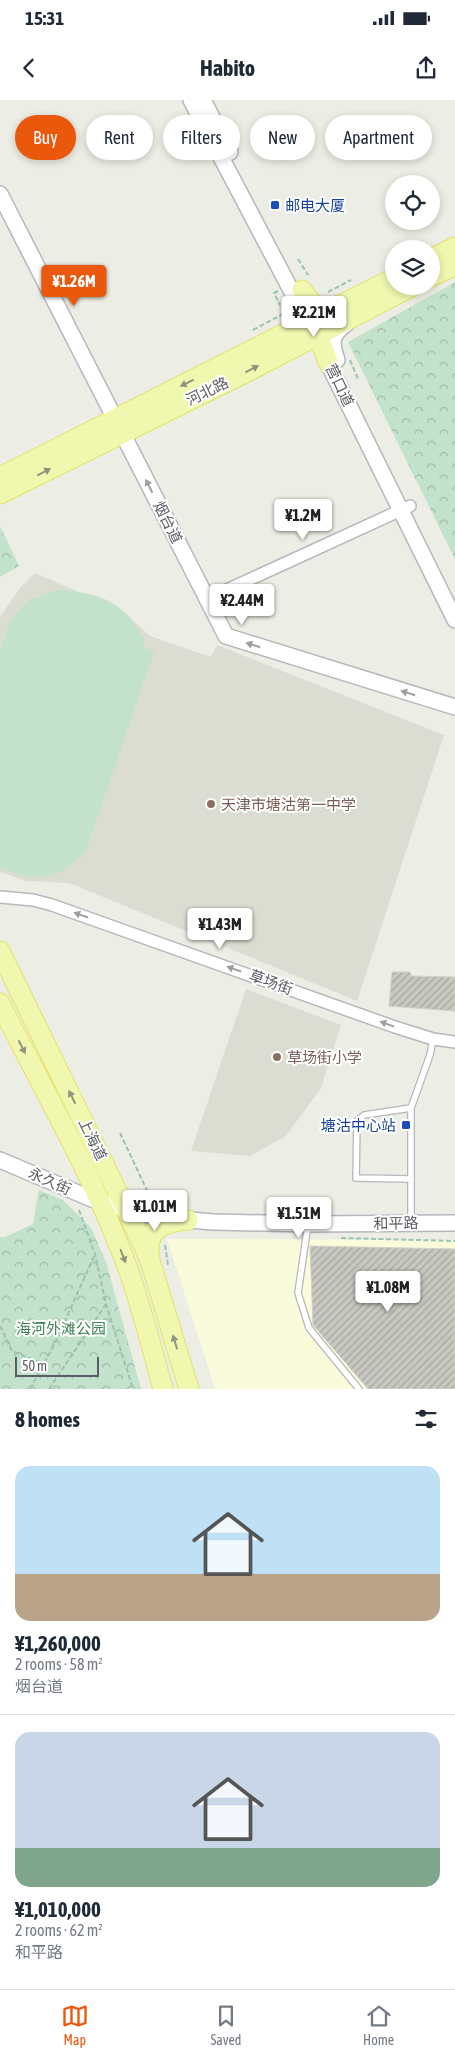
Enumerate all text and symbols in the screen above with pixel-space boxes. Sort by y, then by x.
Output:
text: 15:31 [25,7,64,29]
icon: back [15,54,43,82]
icon: share [412,54,440,82]
text: Habito [200,55,255,81]
chip: Buy [15,115,76,160]
chip: Rent [86,115,153,160]
chip: Filters [163,115,240,160]
chip: New [250,115,315,160]
chip: Apartment [325,115,432,160]
map controls [385,175,440,295]
button: locate [385,175,440,230]
place label: 邮电大厦 [285,197,345,214]
marker: 邮电大厦 [269,199,281,211]
button: layers [385,240,440,295]
pin: ¥1.26M [33,264,115,307]
text: ¥1.26M [52,272,96,290]
pin: ¥2.21M [273,296,355,338]
text: ¥2.21M [292,303,336,321]
street label: 营口道 [322,361,358,409]
one-way arrow [245,365,259,373]
street label: 河北路 [183,373,231,409]
one-way arrow [180,379,194,387]
one-way arrow [36,468,51,476]
one-way arrow [145,479,153,493]
street label: 烟台道 [150,498,186,546]
pin: ¥1.2M [268,498,338,541]
text: ¥1.2M [285,506,321,524]
pin: ¥2.44M [201,584,283,626]
text: ¥2.44M [220,591,264,609]
one-way arrow [246,640,261,648]
one-way arrow [401,688,416,696]
place label: 天津市塘沽第一中学 [221,796,356,813]
marker: 天津市塘沽第一中学 [205,798,217,810]
pin: ¥1.43M [179,908,261,950]
one-way arrow [73,911,88,918]
text: ¥1.43M [198,915,242,933]
one-way arrow [226,964,241,972]
street label: 草场街 [247,966,295,998]
one-way arrow [379,1020,394,1027]
one-way arrow [18,1040,26,1054]
place label: 草场街小学 [287,1049,362,1066]
marker: 草场街小学 [271,1051,283,1063]
one-way arrow [68,1089,76,1104]
street label: 上海道 [75,1115,111,1163]
place label: 塘沽中心站 [321,1117,396,1134]
marker: 塘沽中心站 [400,1119,412,1131]
street label: 永久街 [26,1164,74,1198]
pin: ¥1.01M [114,1190,196,1232]
pin: ¥1.51M [258,1196,340,1239]
text: ¥1.01M [133,1197,177,1215]
text: ¥1.51M [277,1204,321,1222]
street label: 和平路 [373,1214,419,1232]
one-way arrow [119,1249,127,1263]
pin: ¥1.08M [347,1270,429,1313]
text: ¥1.08M [366,1278,410,1296]
park label: 海河外滩公园 [16,1320,106,1337]
one-way arrow [171,1335,179,1350]
scale bar [15,1354,99,1377]
text: 50 m [22,1358,47,1374]
icon: filters [412,1405,440,1433]
text: 8 homes [15,1407,80,1431]
icon: home [183,1499,273,1589]
text: ¥1,260,000 [15,1631,101,1655]
text: 2 rooms · 58 m² [15,1655,103,1673]
text: 烟台道 [15,1677,63,1695]
icon: home [183,1764,273,1854]
text: ¥1,010,000 [15,1897,101,1921]
text: 2 rooms · 62 m² [15,1921,103,1939]
text: 和平路 [15,1943,63,1961]
tab: Map [61,2002,89,2048]
tab: Saved [210,2002,241,2048]
tab: Home [363,2002,394,2048]

